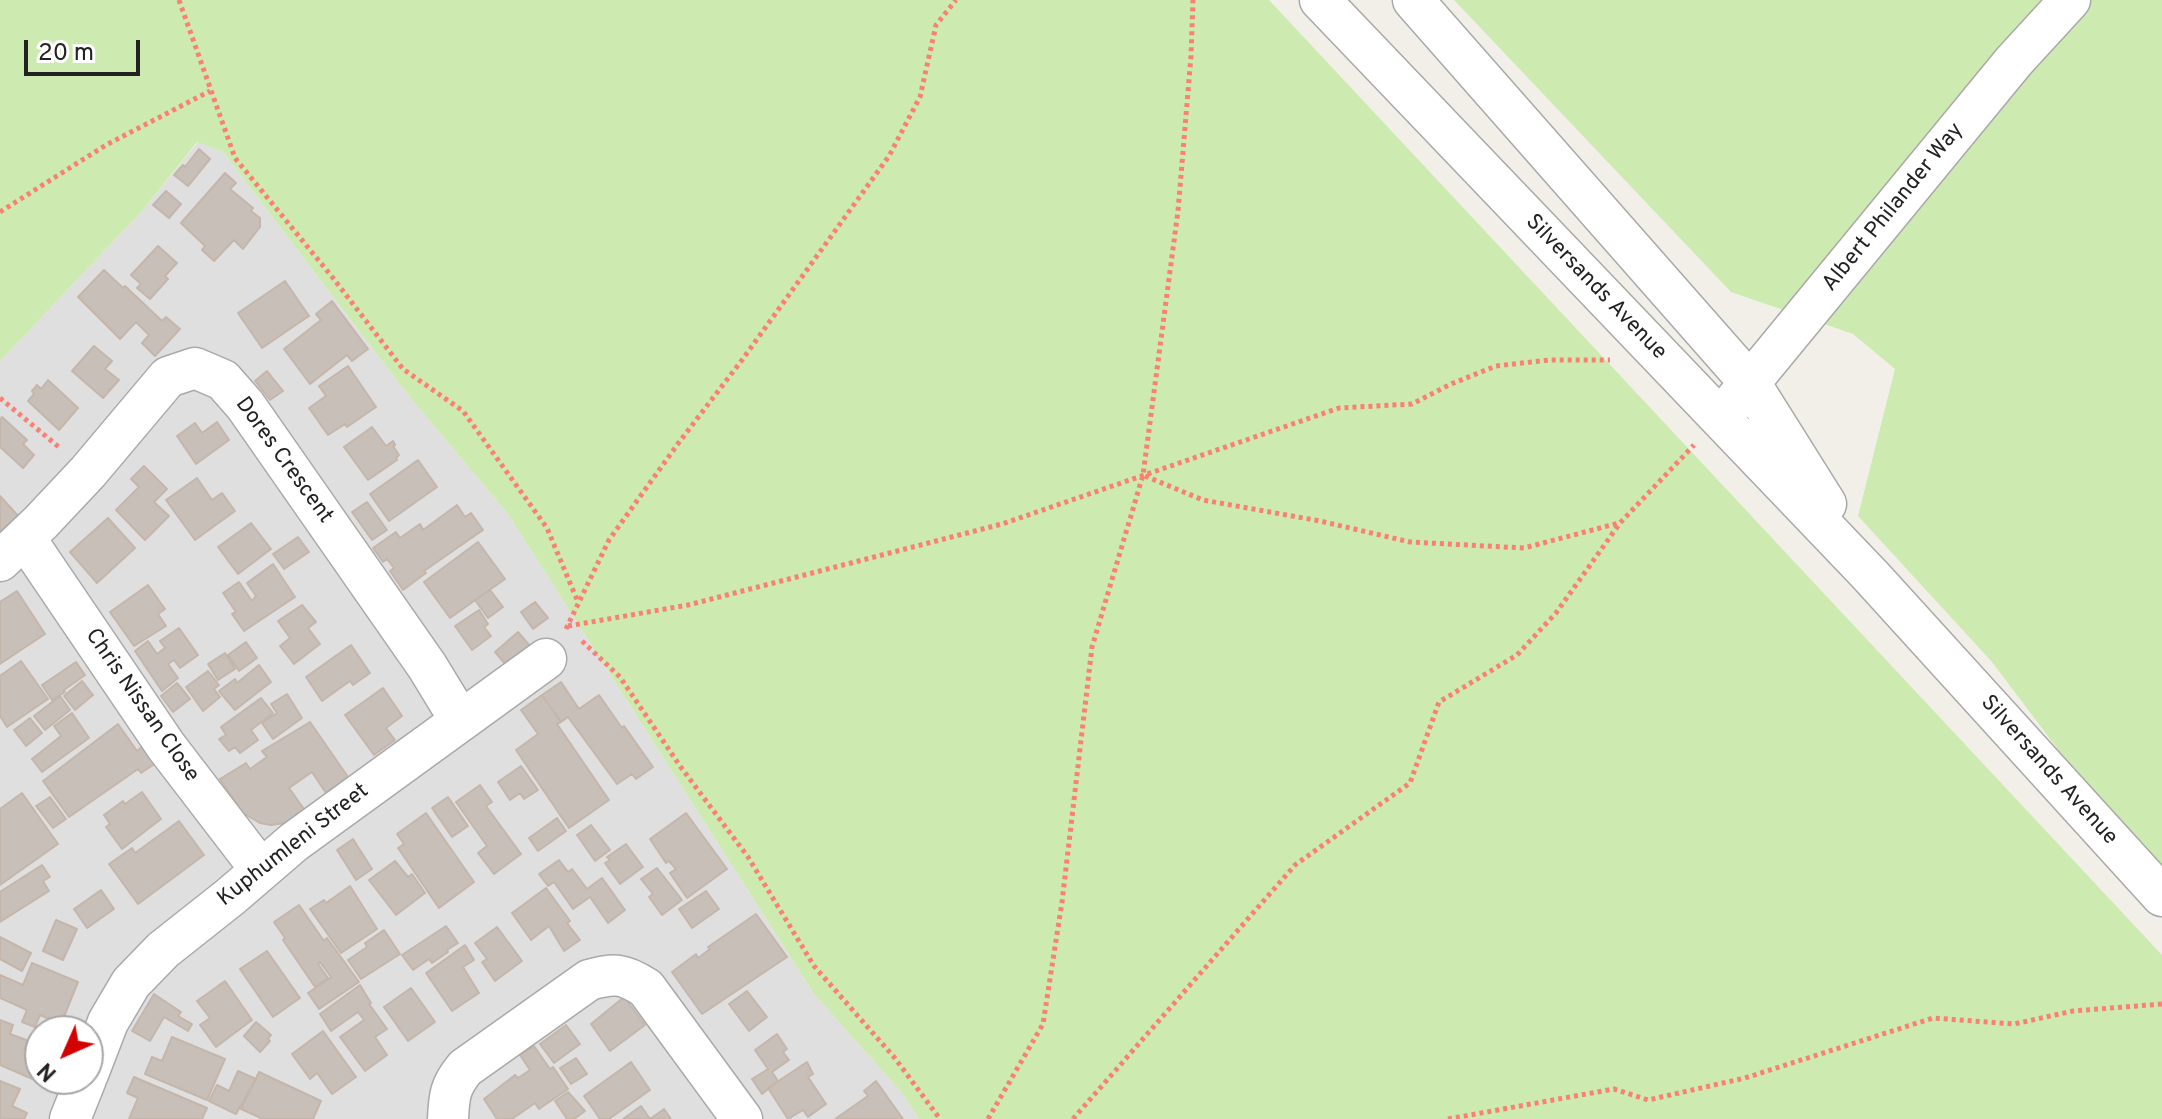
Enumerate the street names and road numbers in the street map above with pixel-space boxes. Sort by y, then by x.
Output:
street label: Albert Philander Way [1818,118,1970,298]
street label: Silversands Avenue [1519,210,1671,366]
street label: Dores Crescent [228,393,338,529]
street label: Chris Nissan Close [78,624,204,788]
street label: Silversands Avenue [1974,691,2122,851]
street label: Kuphumleni Street [213,779,375,913]

